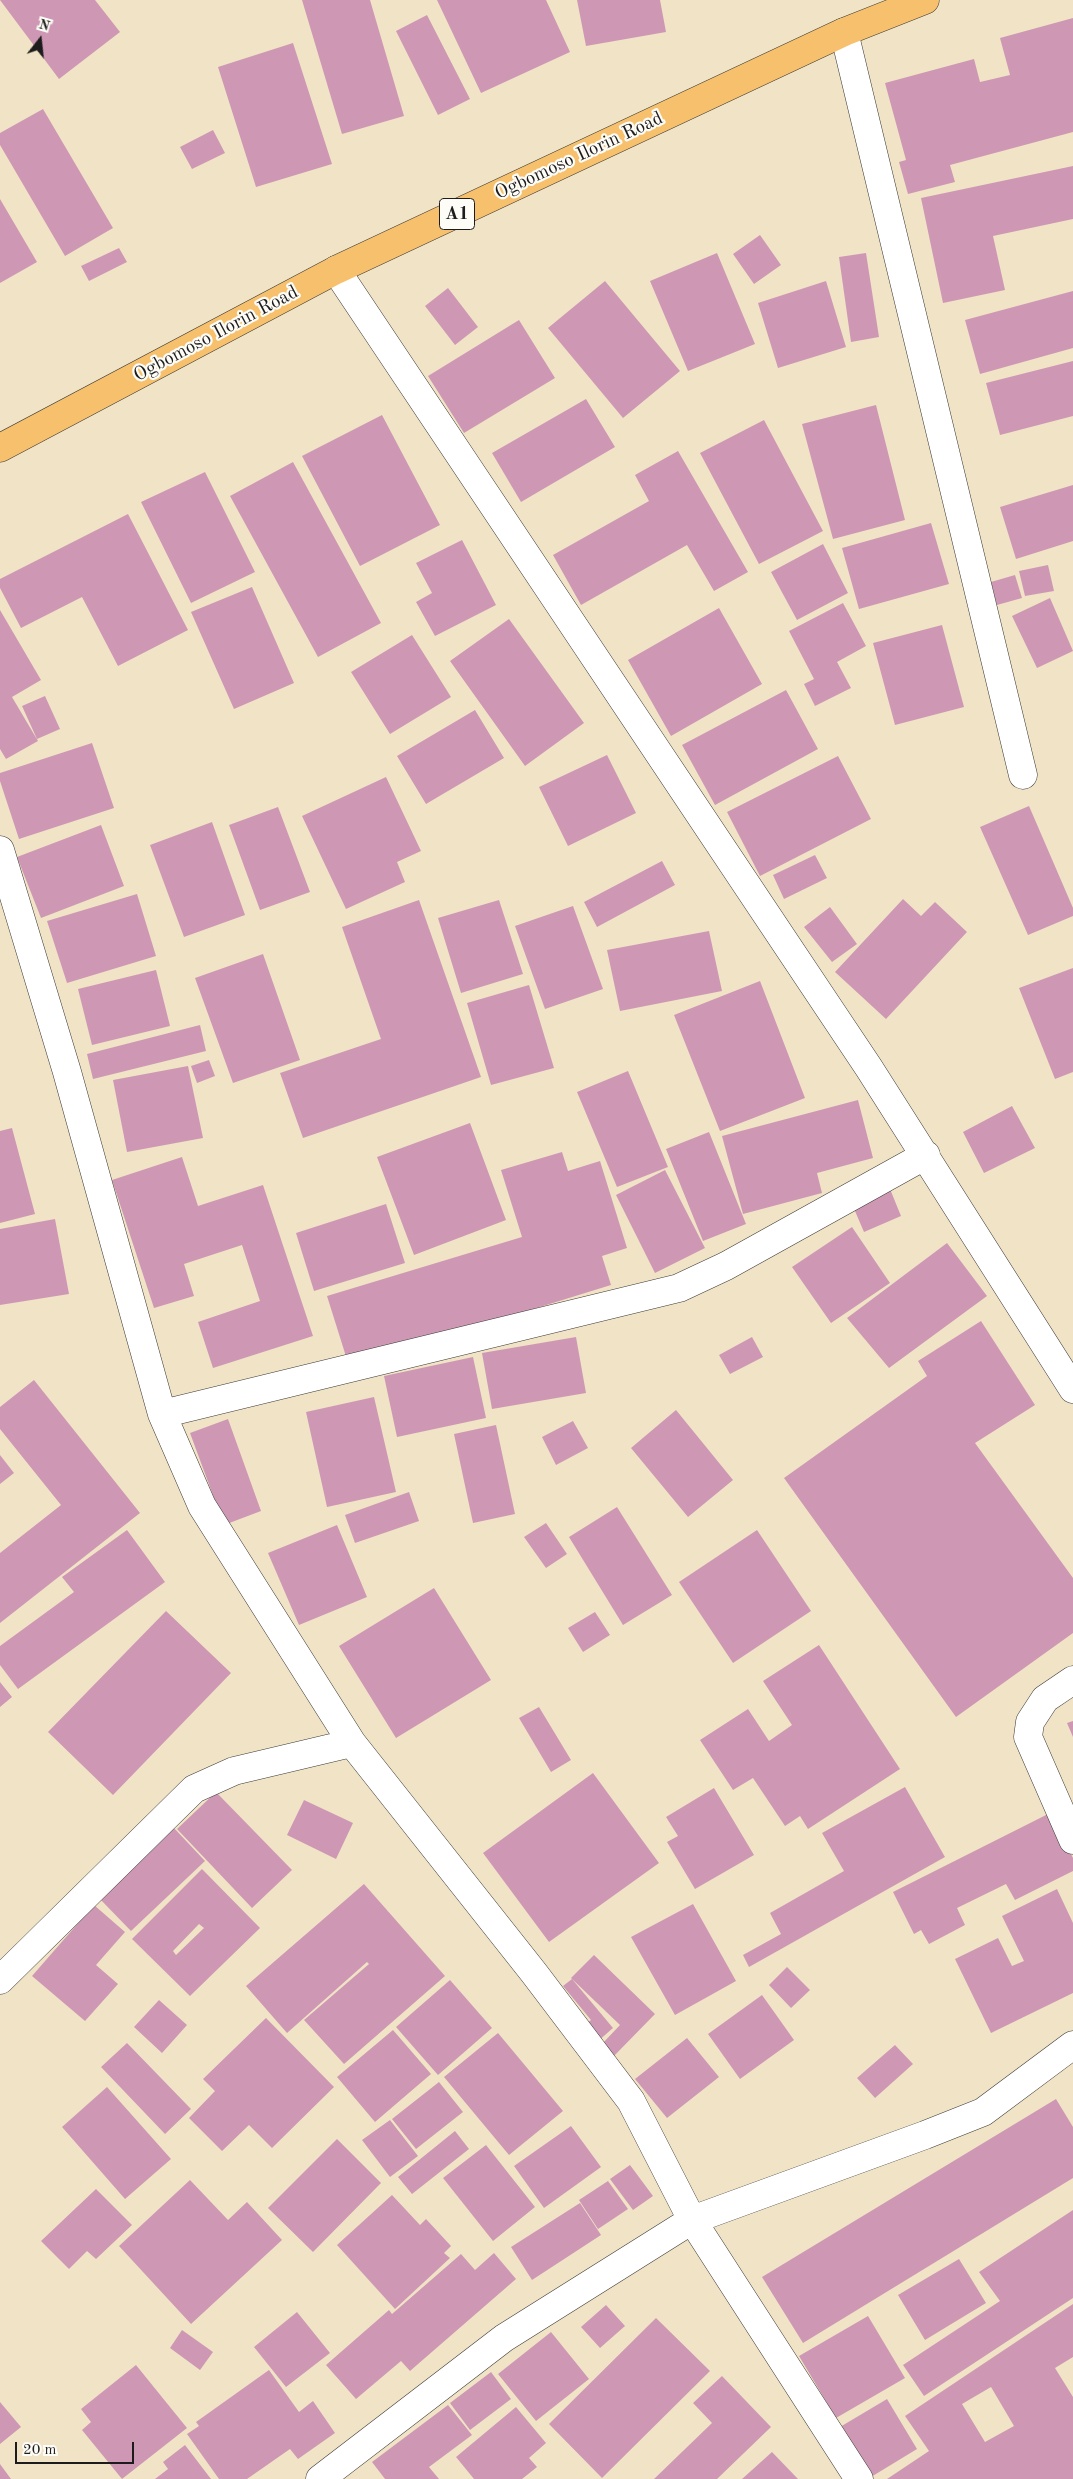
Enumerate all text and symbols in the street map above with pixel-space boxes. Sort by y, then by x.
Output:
north arrow [15,15,65,65]
text: N [37,17,51,34]
street label: Ogbomoso Ilorin Road [491,107,667,205]
road number: A1 [440,198,474,230]
street label: Ogbomoso Ilorin Road [130,281,302,387]
scale bar [18,2432,136,2464]
text: 20 m [23,2443,57,2458]

